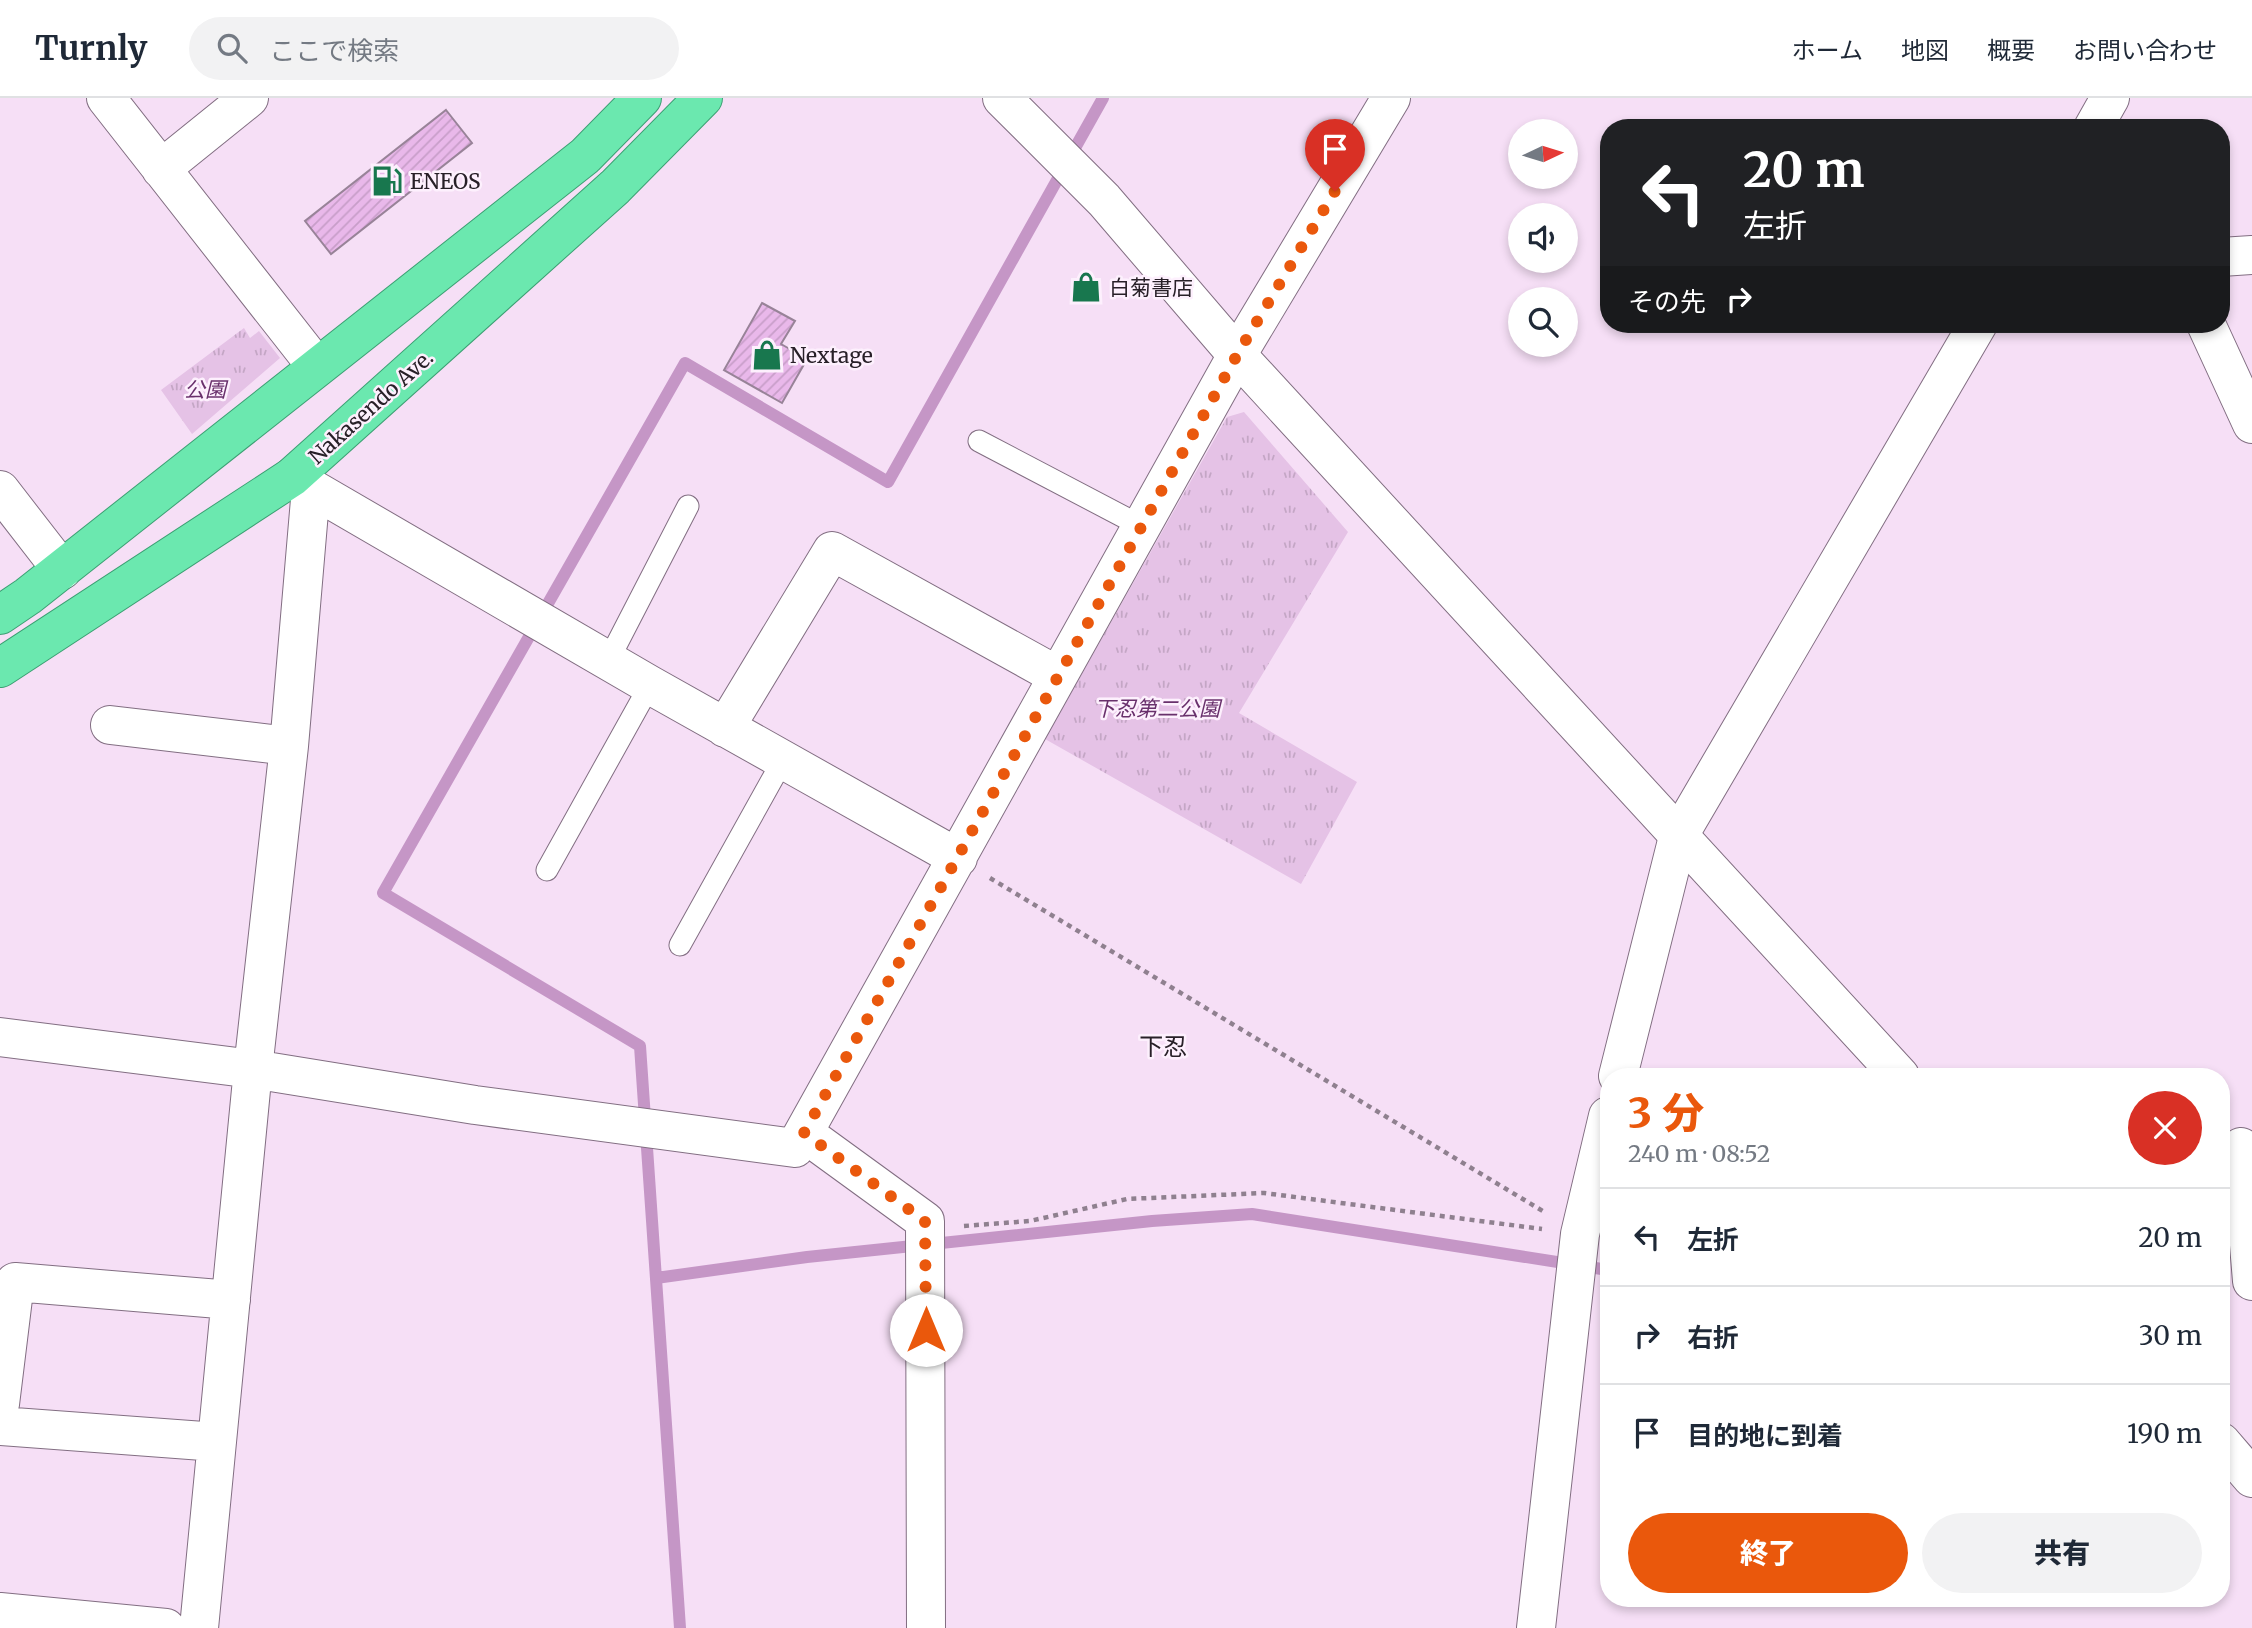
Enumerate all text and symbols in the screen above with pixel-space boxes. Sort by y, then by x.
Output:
search box [189,17,679,80]
text: Turnly [35,28,147,69]
icon: search [213,29,251,67]
text: ここで検索 [269,34,399,67]
text: ホーム [1792,35,1863,66]
text: 地図 [1901,35,1949,66]
text: 概要 [1987,35,2035,66]
text: お問い合わせ [2073,35,2217,66]
pin [1305,119,1365,191]
north arrow [1508,119,1578,189]
map controls [1508,119,1578,357]
icon: arrive [1316,130,1354,168]
text: 20 m [1743,139,1864,200]
icon: left [1628,147,1719,238]
fuel station icon: ENEOS [370,164,404,198]
place label: ENEOS [410,168,481,195]
button: sound [1508,203,1578,273]
text: 左折 [1743,206,1807,246]
shop icon: 白菊書店 [1069,270,1103,304]
place label: 白菊書店 [1109,274,1193,301]
icon: right [1720,280,1758,318]
text: その先 [1628,285,1706,318]
button: search [1508,287,1578,357]
shop icon: Nextage [750,338,784,372]
place label: Nextage [790,342,873,369]
street label: Nakasendo Ave. [303,344,439,470]
park label: 公園 [184,376,229,403]
park label: 下忍第二公園 [1094,695,1223,722]
district label: 下忍 [1139,1031,1187,1062]
text: 3 分 [1628,1087,1704,1139]
button: close [2128,1091,2202,1165]
text: 240 m · 08:52 [1628,1139,1770,1168]
icon: left [1628,1218,1666,1256]
text: 20 m [2138,1221,2202,1254]
text: 左折 [1687,1223,1739,1256]
position arrow [889,1293,963,1367]
icon: right [1628,1316,1666,1354]
text: 30 m [2139,1319,2202,1352]
text: 右折 [1687,1321,1739,1354]
icon: arrive [1628,1414,1666,1452]
text: 190 m [2127,1417,2202,1450]
text: 目的地に到着 [1687,1419,1843,1452]
button: 終了 [1628,1513,1908,1593]
button: 共有 [1922,1513,2202,1593]

